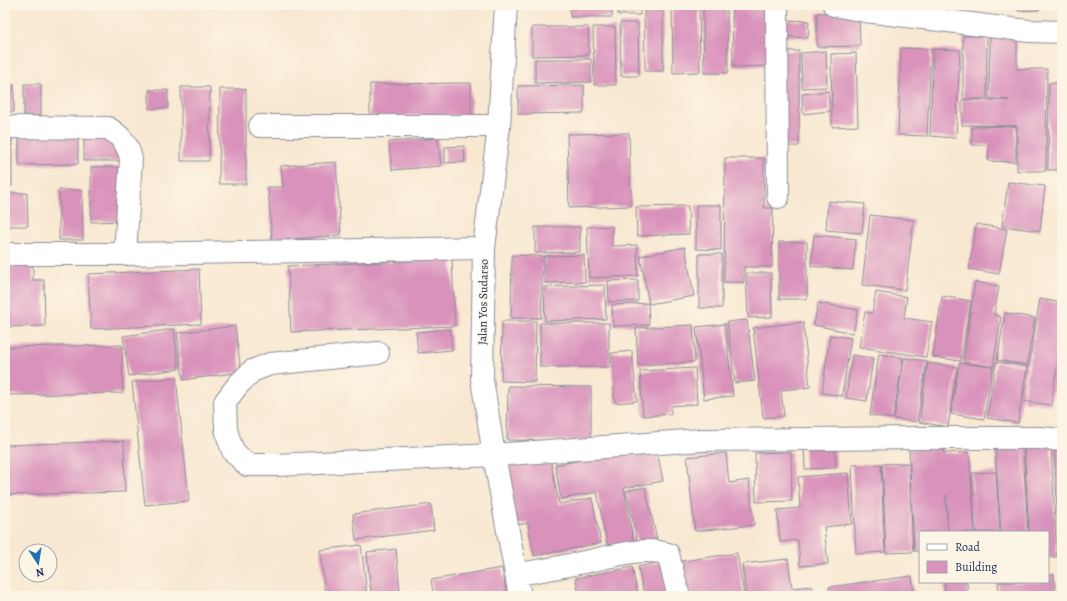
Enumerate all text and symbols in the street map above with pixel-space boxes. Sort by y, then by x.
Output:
street label: Jalan Yos Sudarso [474,259,492,345]
legend [919,531,1049,583]
text: Road [955,539,981,555]
north arrow [18,543,58,583]
text: Building [955,559,997,575]
text: N [34,564,45,580]

